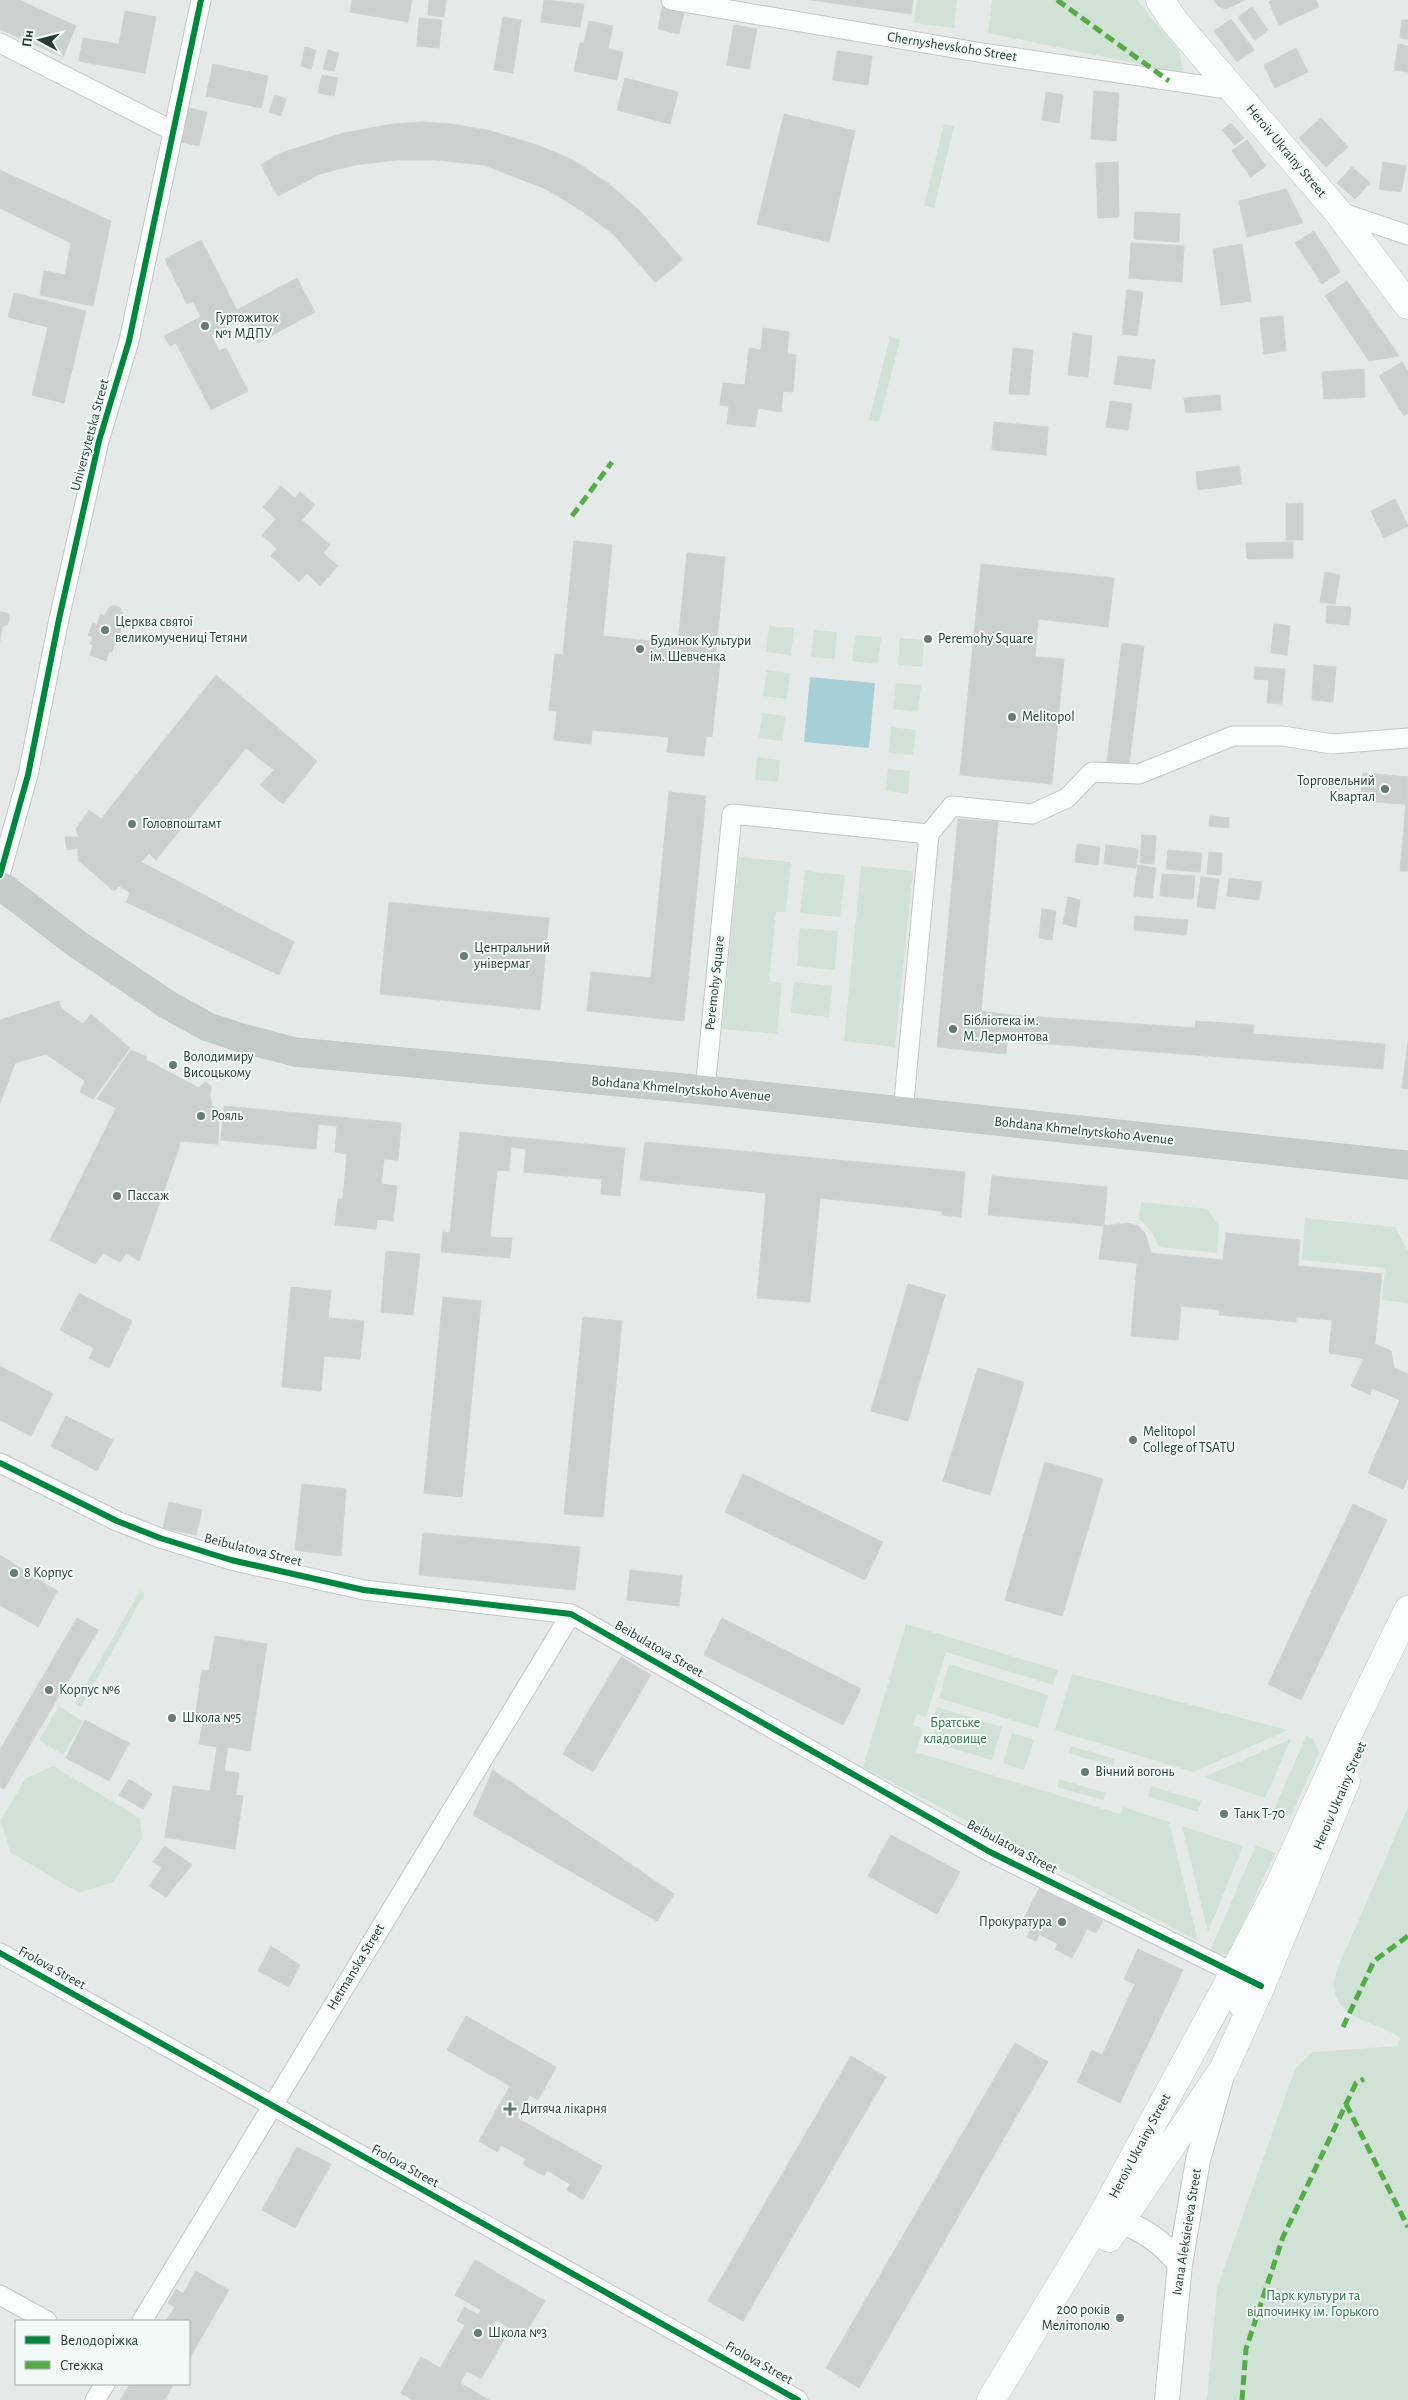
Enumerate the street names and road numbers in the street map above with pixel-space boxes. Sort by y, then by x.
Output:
street label: Chernyshevskoho Street [886,30,1018,64]
street label: Heroiv Ukrainy Street [1243,102,1329,200]
street label: Universytetska Street [68,377,112,492]
street label: Peremohy Square [703,935,727,1031]
street label: Bohdana Khmelnytskoho Avenue [591,1074,771,1104]
street label: Bohdana Khmelnytskoho Avenue [994,1115,1174,1147]
street label: Beibulatova Street [203,1531,304,1569]
street label: Beibulatova Street [612,1618,706,1680]
street label: Heroiv Ukrainy Street [1311,1739,1369,1852]
street label: Beibulatova Street [965,1817,1060,1877]
street label: Hetmanska Street [325,1921,388,2013]
street label: Frolova Street [16,1944,88,1992]
street label: Heroiv Ukrainy Street [1107,2091,1174,2201]
street label: Frolova Street [369,2142,441,2190]
street label: Ivana Aleksieieva Street [1170,2167,1204,2296]
street label: Frolova Street [723,2339,795,2387]

